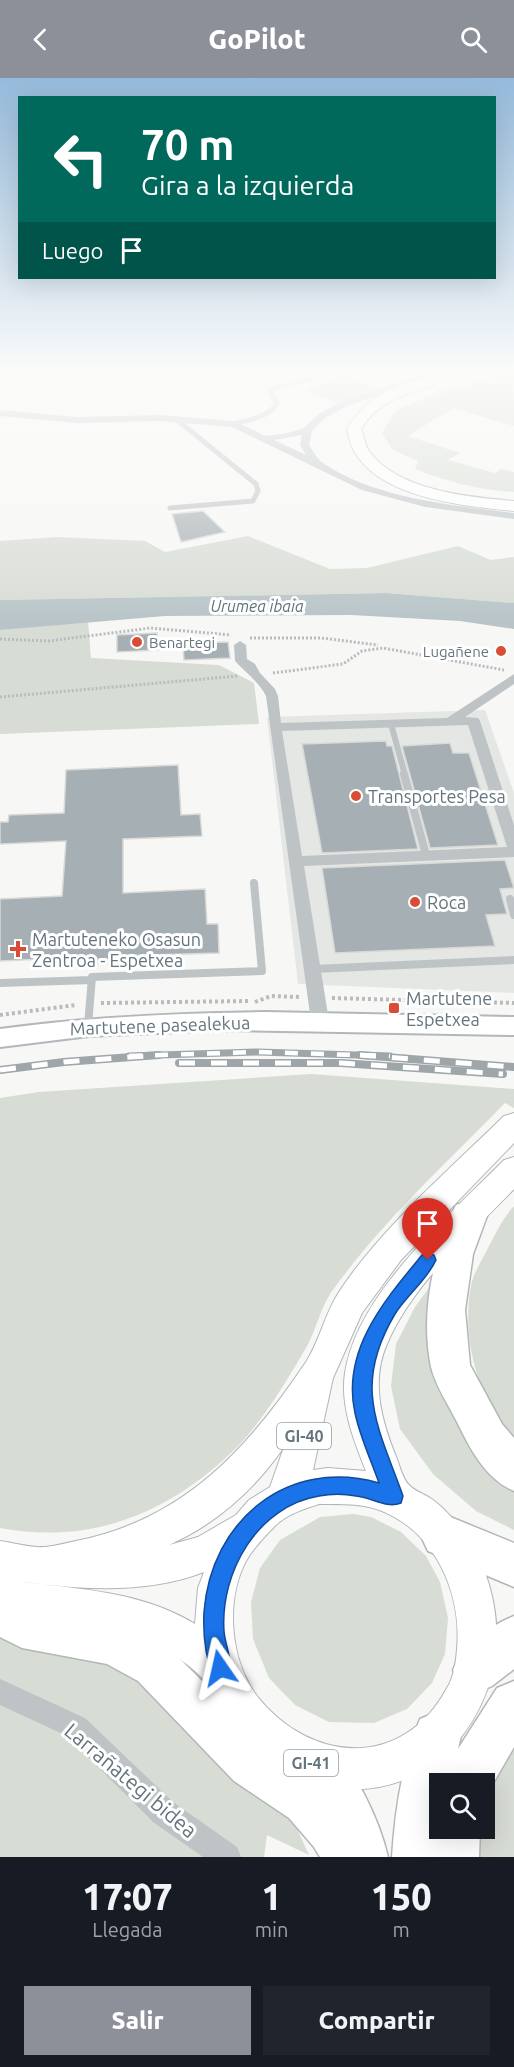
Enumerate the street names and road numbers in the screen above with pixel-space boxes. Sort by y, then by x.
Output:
street label: Martutene pasealekua [69,1012,251,1038]
road number: GI-40 [277,1423,331,1449]
street label: Larrañategi bidea [60,1718,202,1842]
road number: GI-41 [284,1750,338,1776]

